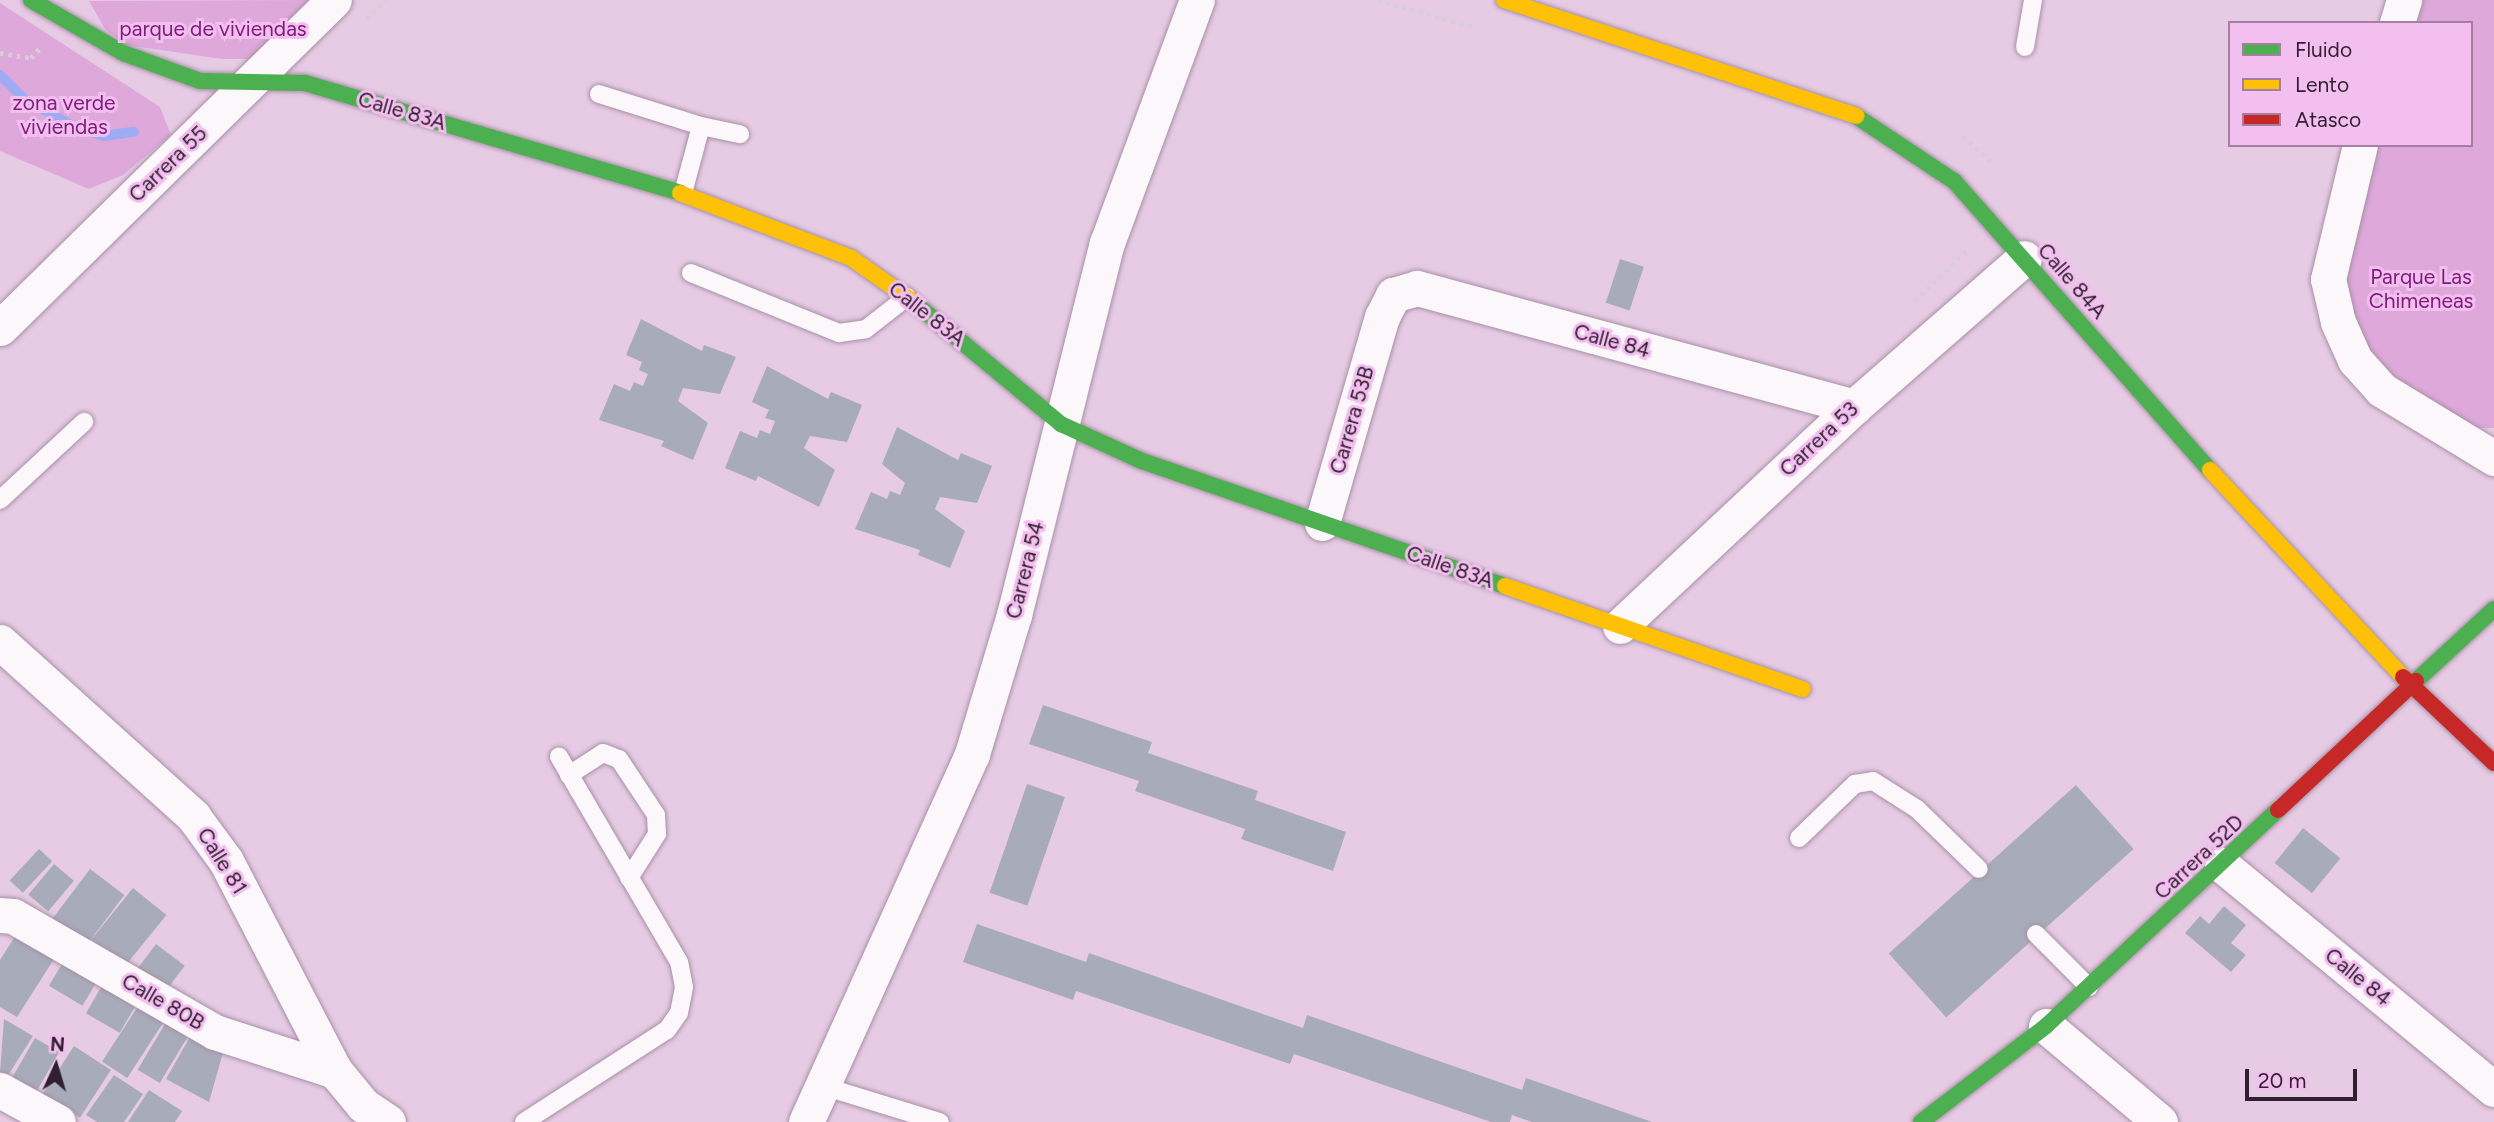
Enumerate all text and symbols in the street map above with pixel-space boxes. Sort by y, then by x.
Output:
park label: parque de viviendas [119,16,307,42]
legend [2228,21,2473,147]
text: Fluido [2295,37,2352,62]
text: Lento [2295,72,2349,97]
street label: Calle 83A [355,86,449,136]
park label: zona verde viviendas [12,90,116,140]
text: Atasco [2295,107,2361,132]
street label: Carrera 55 [124,121,212,207]
street label: Calle 84A [2032,238,2112,324]
park label: Parque Las Chimeneas [2369,264,2473,314]
street label: Calle 83A [884,276,970,352]
street label: Calle 84 [1571,319,1653,363]
street label: Carrera 53B [1325,363,1379,477]
street label: Carrera 53 [1775,396,1863,482]
street label: Carrera 54 [1001,519,1049,621]
street label: Calle 83A [1403,540,1497,594]
street label: Carrera 52D [2149,809,2249,905]
street label: Calle 81 [192,823,252,899]
street label: Calle 84 [2320,943,2396,1011]
street label: Calle 80B [117,968,209,1036]
north arrow [21,1031,91,1101]
text: N [49,1033,66,1057]
scale bar [2249,1056,2361,1100]
text: 20 m [2258,1068,2306,1093]

